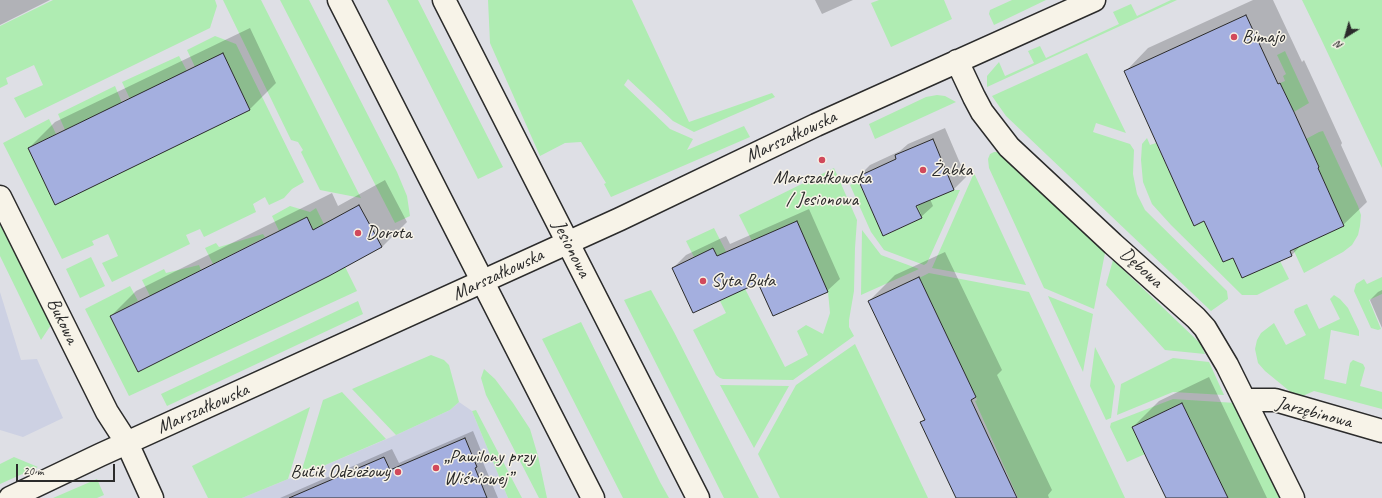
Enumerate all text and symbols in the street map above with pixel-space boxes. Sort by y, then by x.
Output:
north arrow [1326,16,1366,56]
place label: Bimajo [1242,26,1284,48]
marker: Bimajo [1229,32,1239,42]
text: N [1332,38,1346,53]
street label: Marszałkowska [742,106,840,168]
marker: Marszałkowska / Jesionowa [817,155,827,165]
place label: Żabka [931,159,972,181]
marker: Żabka [918,165,928,175]
place label: Marszałkowska / Jesionowa [773,167,871,211]
street label: Jesionowa [547,217,595,281]
place label: Dorota [366,222,412,244]
marker: Dorota [353,228,363,238]
street label: Dębowa [1115,243,1167,293]
street label: Marszałkowska [449,244,547,306]
place label: Syta Buła [711,270,775,292]
marker: Syta Buła [698,276,708,286]
street label: Bukowa [41,294,83,348]
street label: Marszałkowska [154,379,252,439]
street label: Jarzębinowa [1274,392,1354,434]
place label: „Pawilony przy Wiśniowej” [444,446,535,490]
scale bar [18,456,117,482]
place label: Butik Odzieżowy [290,461,390,483]
text: 20 m [23,463,43,479]
marker: „Pawilony przy Wiśniowej” [431,463,441,473]
marker: Butik Odzieżowy [393,467,403,477]

